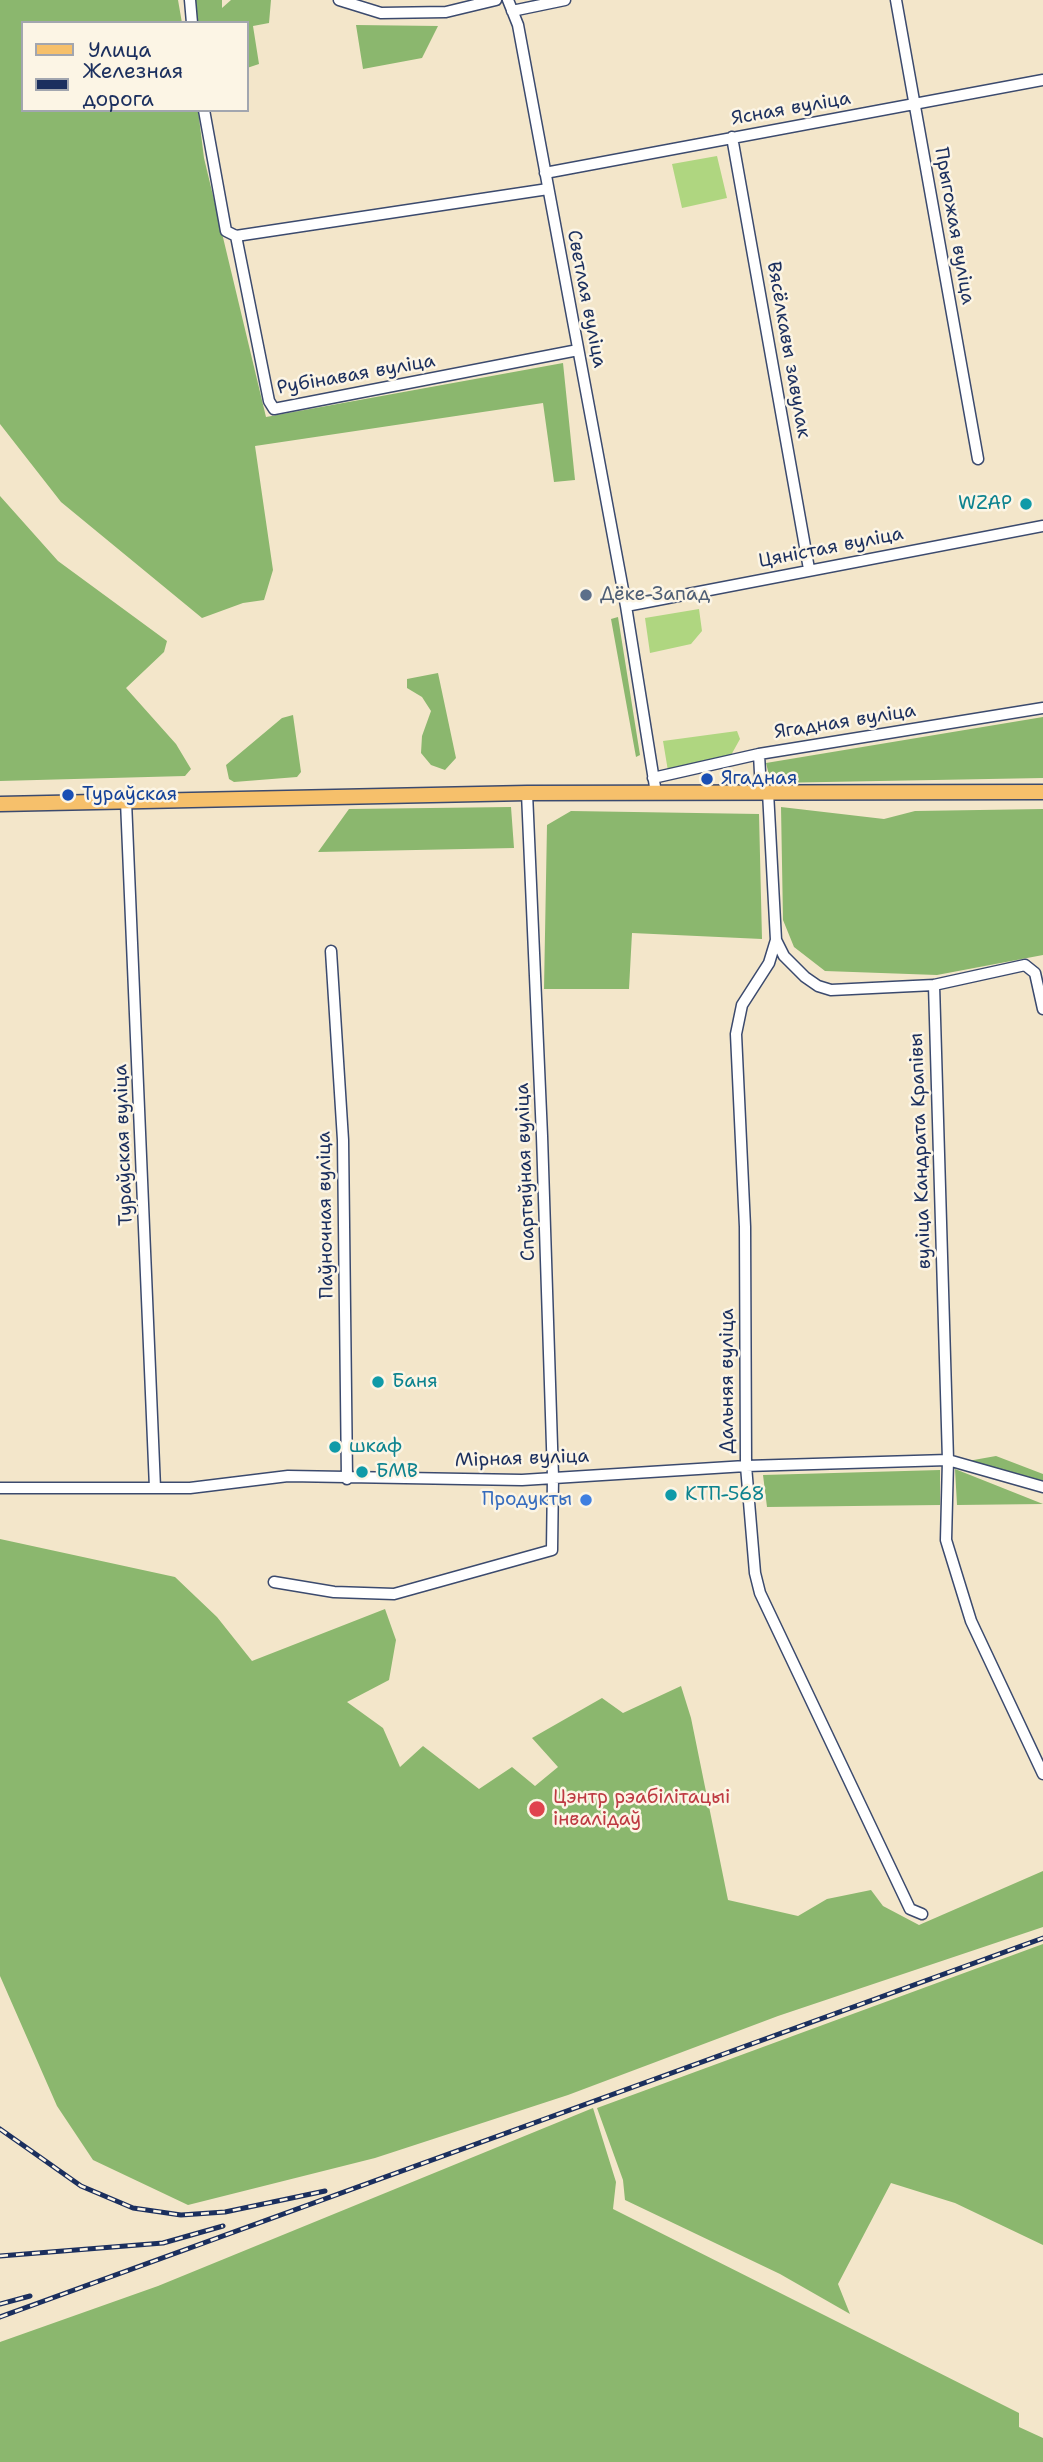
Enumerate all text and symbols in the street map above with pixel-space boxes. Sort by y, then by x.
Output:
legend [21,21,248,112]
text: Улица [88,36,151,64]
text: Железная дорога [83,57,183,113]
street label: Ясная вуліца [730,87,852,131]
street label: Прыгожая вуліца [929,146,979,306]
street label: Светлая вуліца [561,228,611,370]
street label: Вясёлкавы завулак [761,260,815,440]
street label: Рубінавая вуліца [275,350,437,400]
place label: WZAP [958,493,1012,515]
marker: WZAP [1018,496,1034,512]
street label: Цяністая вуліца [757,523,905,573]
place label: Дёке-Запад [600,584,710,606]
marker: Дёке-Запад [578,587,594,603]
street label: Ягадная вуліца [773,700,917,744]
place label: Ягадная [721,768,797,790]
marker: Ягадная [699,771,715,787]
place label: Тураўская [82,784,177,806]
marker: Тураўская [60,787,76,803]
street label: вуліца Кандрата Крапівы [905,1032,937,1270]
street label: Тураўская вуліца [110,1064,138,1226]
street label: Спартыўная вуліца [511,1083,541,1261]
street label: Паўночная вуліца [313,1131,339,1299]
street label: Дальняя вуліца [717,1308,739,1454]
place label: Баня [392,1371,438,1393]
marker: Баня [370,1374,386,1390]
place label: шкаф [349,1436,402,1458]
marker: шкаф [327,1439,343,1455]
street label: Мірная вуліца [454,1445,590,1473]
place label: БМВ [376,1461,418,1483]
marker: БМВ [354,1464,370,1480]
place label: КТП-568 [685,1484,765,1506]
marker: КТП-568 [663,1487,679,1503]
place label: Продукты [482,1489,572,1511]
marker: Продукты [578,1492,594,1508]
place label: Цэнтр рэабілітацыі інвалідаў [553,1787,730,1831]
marker: Цэнтр рэабілітацыі інвалідаў [527,1799,547,1819]

